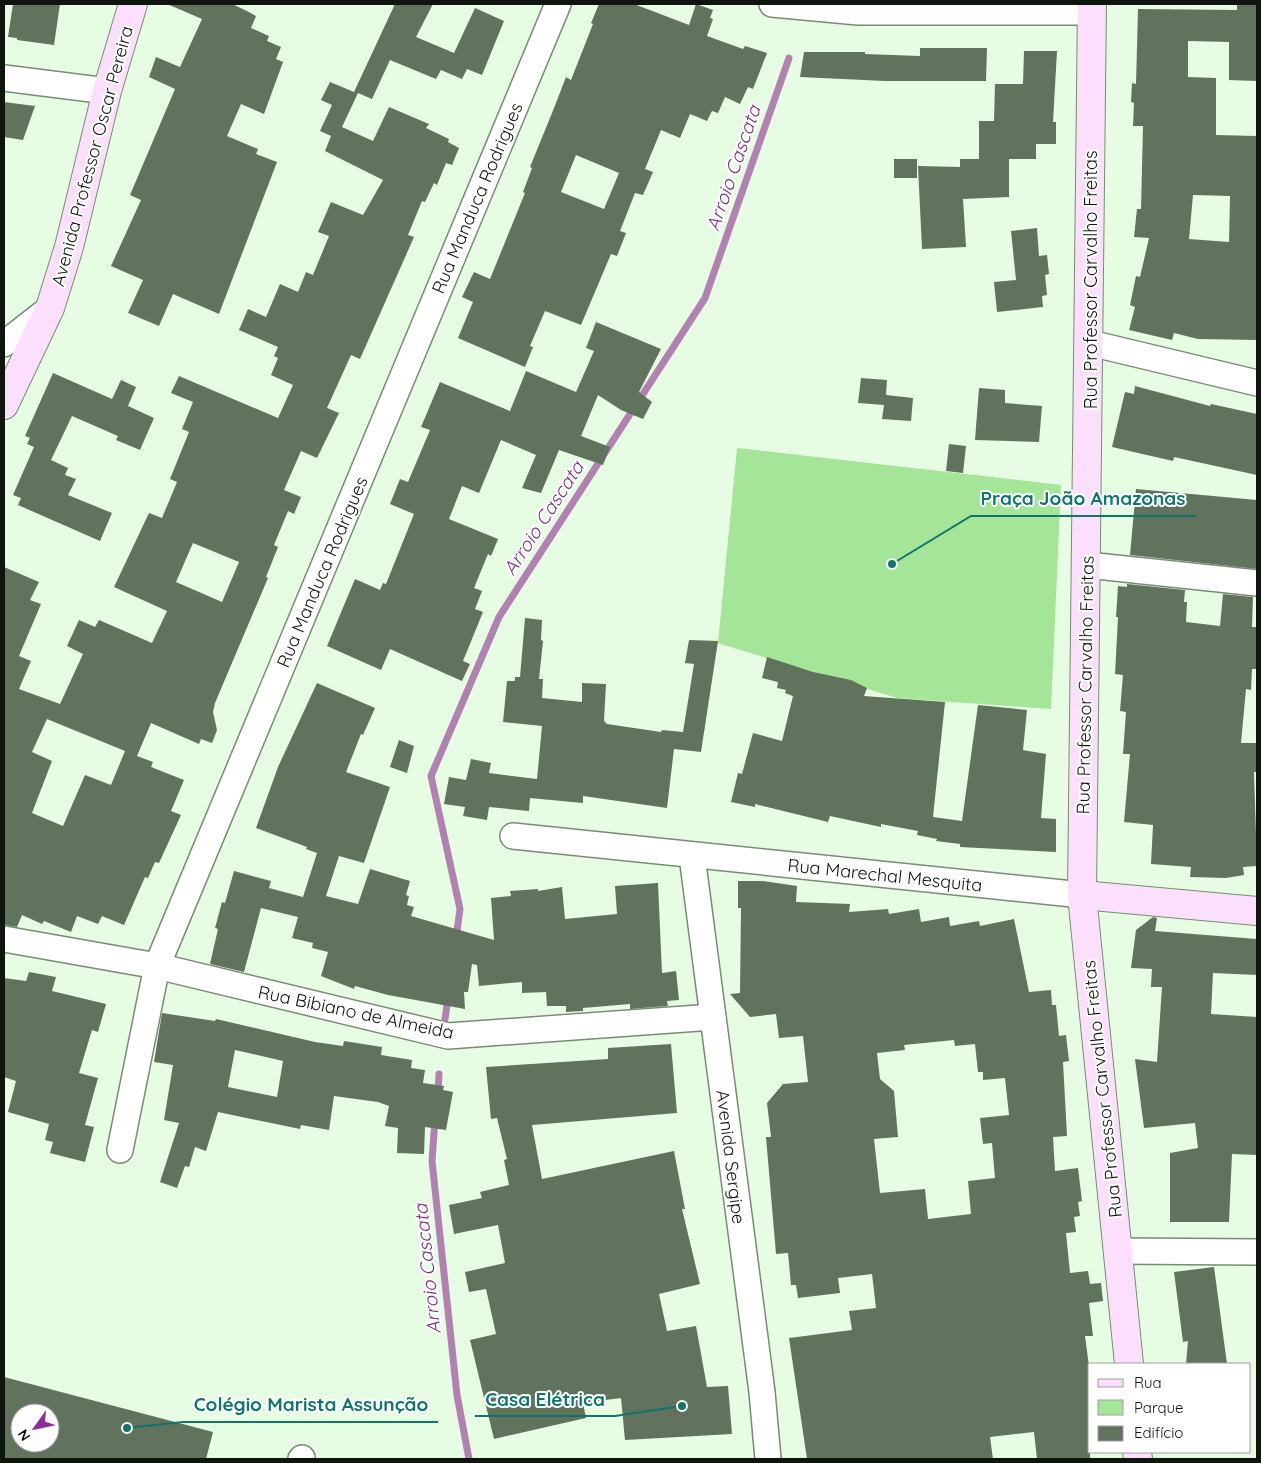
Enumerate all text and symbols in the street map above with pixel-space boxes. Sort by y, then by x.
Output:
street label: Avenida Professor Oscar Pereira [46,23,138,289]
street label: Rua Manduca Rodrigues [426,99,528,297]
water label: Arroio Cascata [700,101,766,234]
street label: Rua Professor Carvalho Freitas [1079,151,1102,409]
water label: Arroio Cascata [497,455,590,579]
street label: Rua Manduca Rodrigues [271,473,373,671]
callout: Praça João Amazonas [971,482,1196,516]
text: Praça João Amazonas [981,486,1185,510]
street label: Rua Professor Carvalho Freitas [1071,555,1099,815]
street label: Rua Marechal Mesquita [787,853,983,897]
street label: Rua Professor Carvalho Freitas [1077,959,1127,1219]
street label: Rua Bibiano de Almeida [256,980,456,1044]
street label: Avenida Sergipe [711,1089,751,1225]
water label: Arroio Cascata [408,1201,446,1335]
legend [1088,1363,1251,1453]
text: Rua [1134,1373,1162,1392]
callout: Casa Elétrica [475,1382,615,1416]
text: Casa Elétrica [485,1387,605,1411]
callout: Colégio Marista Assunção [183,1388,438,1422]
text: Colégio Marista Assunção [194,1392,428,1416]
text: Parque [1134,1398,1184,1417]
north arrow [10,1403,60,1453]
text: Edifício [1134,1423,1183,1442]
text: N [14,1426,34,1444]

